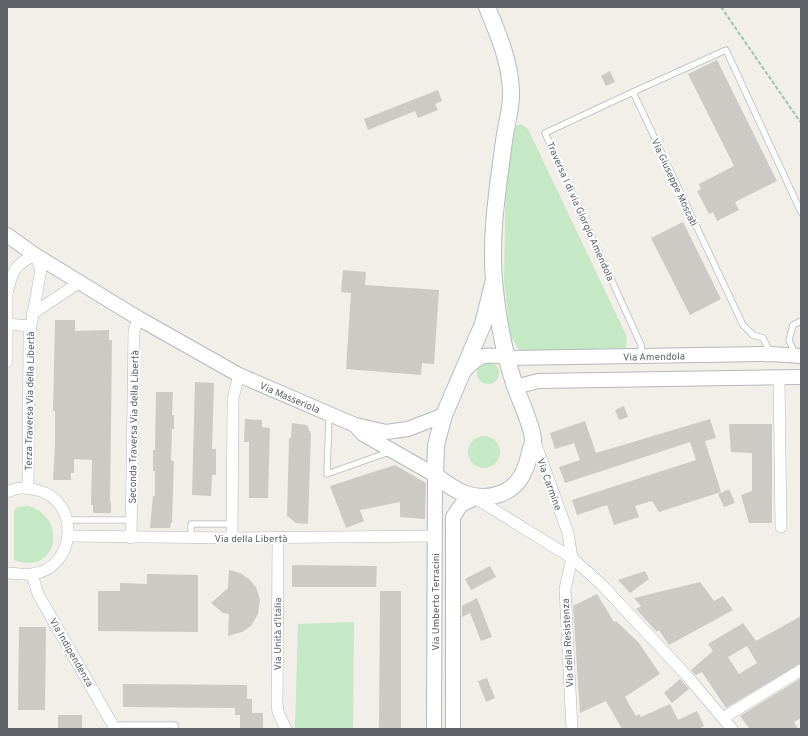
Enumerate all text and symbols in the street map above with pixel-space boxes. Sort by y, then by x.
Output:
street label: Via Giuseppe Moscati [648,137,700,229]
street label: Traversa I di via Giorgio Amendola [543,140,616,283]
street label: Terza Traversa Via della Libertà [23,331,38,471]
street label: Seconda Traversa Via della Libertà [127,350,142,504]
street label: Via Amendola [623,350,685,365]
street label: Via Masseriola [257,380,322,417]
street label: Via Carmine [533,457,564,512]
street label: Via della Libertà [215,533,287,546]
street label: Via Umberto Terracini [430,553,443,651]
street label: Via Unità d'Italia [272,598,285,670]
street label: Via della Resistenza [560,598,577,688]
street label: Via Indipendenza [46,616,96,690]

